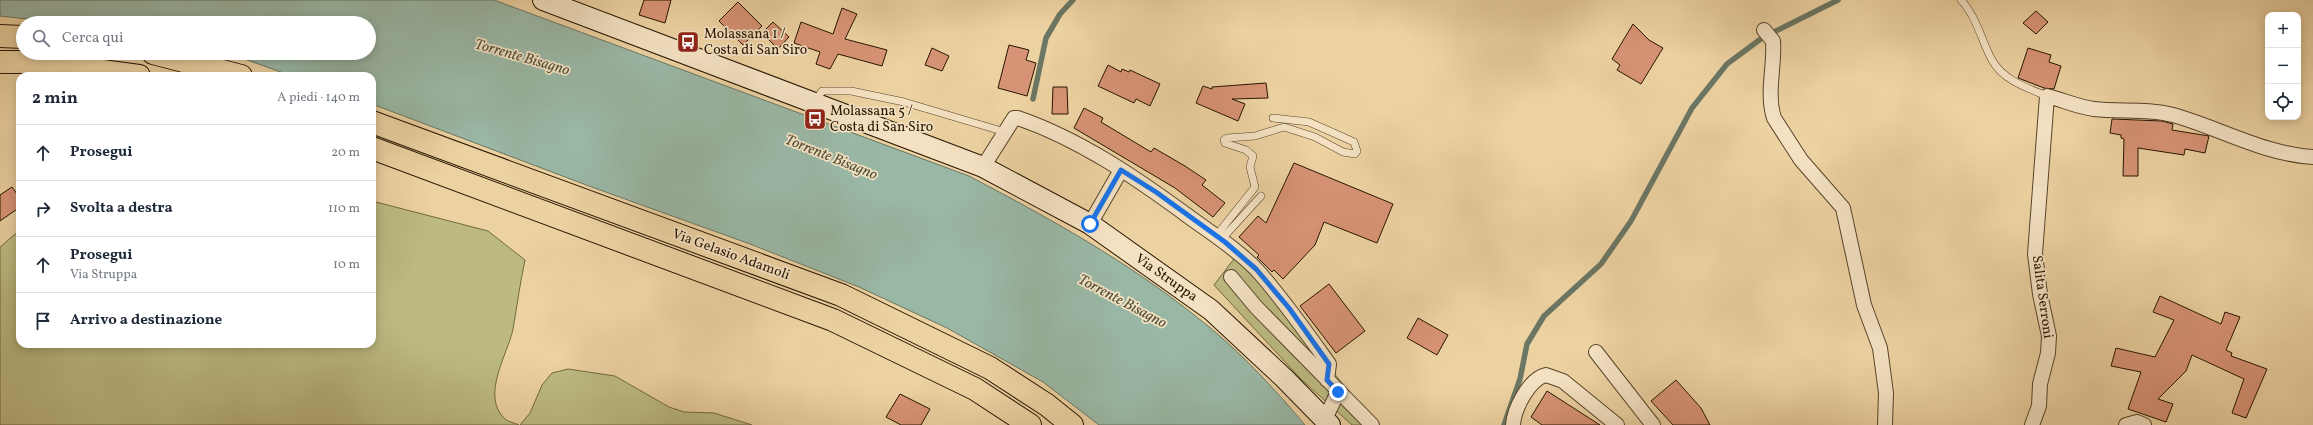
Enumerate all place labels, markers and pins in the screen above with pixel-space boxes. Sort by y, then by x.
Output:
place label: Molassana 1 / Costa di San Siro [704,25,807,60]
bus stop icon: Molassana 1 / Costa di San Siro [675,29,701,55]
place label: Molassana 5 / Costa di San Siro [830,102,933,137]
bus stop icon: Molassana 5 / Costa di San Siro [802,106,828,132]

